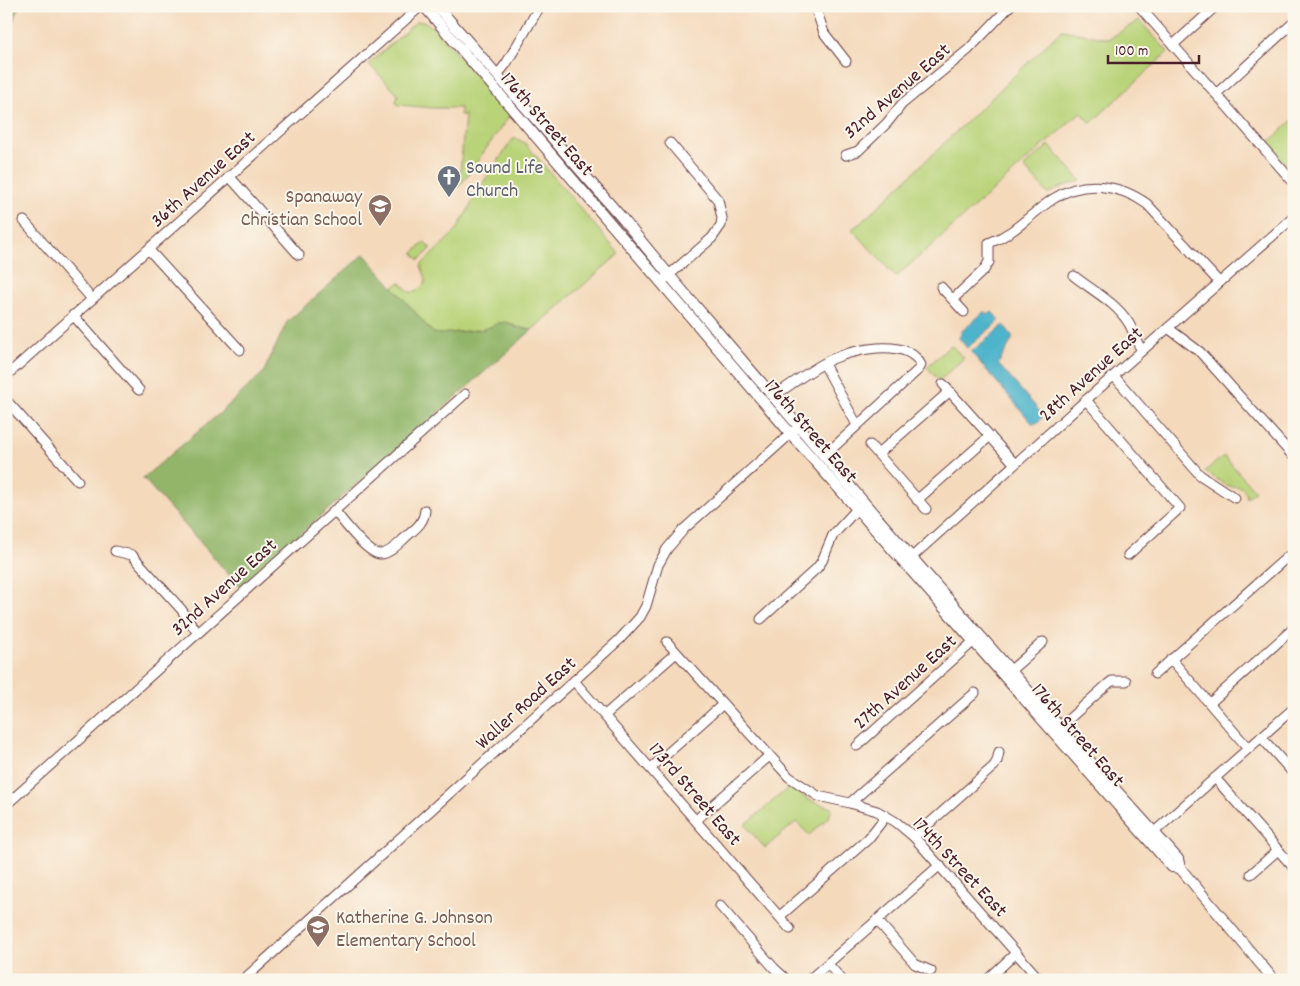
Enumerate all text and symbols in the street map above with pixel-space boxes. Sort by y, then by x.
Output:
scale bar [1108,32,1199,64]
street label: 32nd Avenue East [838,38,958,147]
text: 100 m [1115,41,1148,63]
street label: 176th Street East [492,67,599,183]
street label: 36th Avenue East [145,125,263,235]
place label: Sound Life Church [466,155,543,206]
church icon: Sound Life Church [436,164,462,198]
place label: Spanaway Christian School [241,184,363,235]
school or university icon: Spanaway Christian School [367,193,393,227]
street label: 28th Avenue East [1034,321,1150,430]
street label: 176th Street East [756,374,863,490]
street label: 32nd Avenue East [166,533,284,644]
street label: 27th Avenue East [848,629,964,737]
street label: Waller Road East [470,651,584,757]
street label: 176th Street East [1023,678,1130,794]
street label: 173rd Street East [641,737,747,853]
street label: 174th Street East [905,811,1013,925]
place label: Katherine G. Johnson Elementary School [336,905,493,956]
school or university icon: Katherine G. Johnson Elementary School [305,914,331,948]

